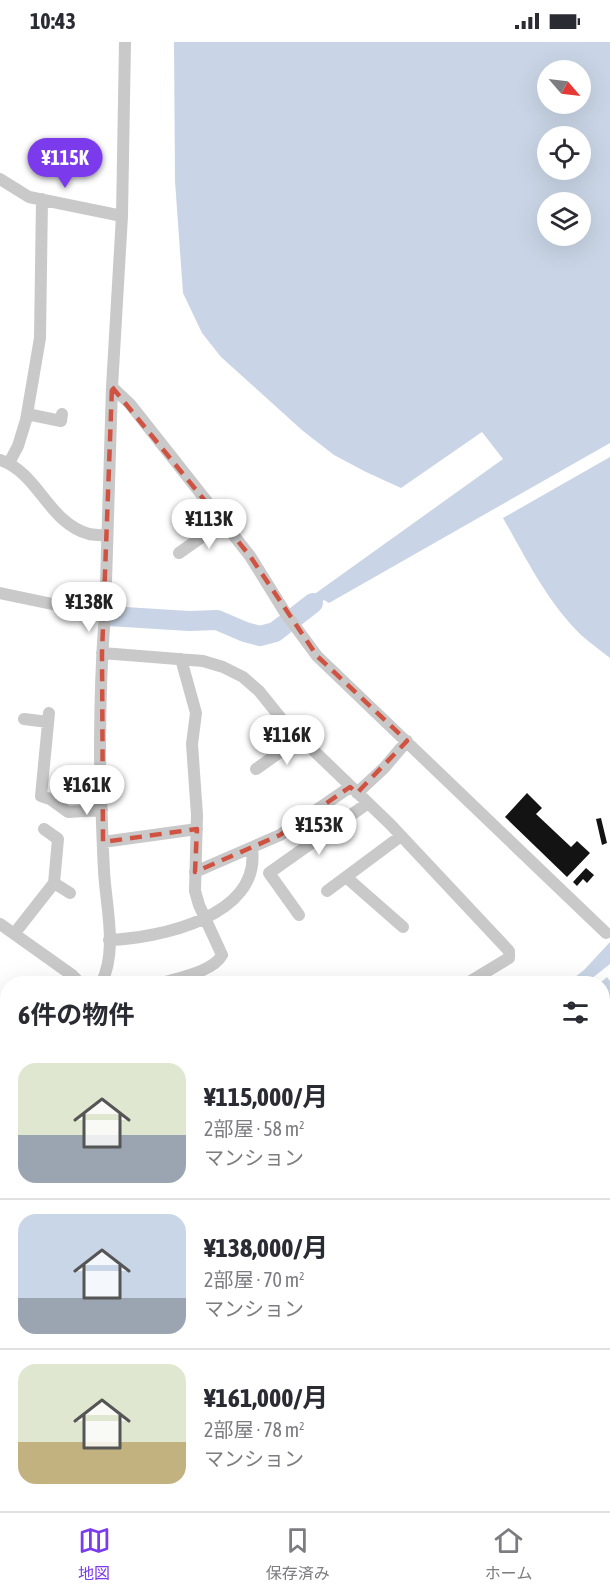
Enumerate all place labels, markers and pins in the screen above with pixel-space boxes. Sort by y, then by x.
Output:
pin: ¥115K [23,138,107,189]
pin: ¥113K [167,499,251,550]
pin: ¥138K [47,582,131,633]
pin: ¥116K [245,715,329,766]
pin: ¥161K [45,765,129,816]
pin: ¥153K [277,805,361,856]

